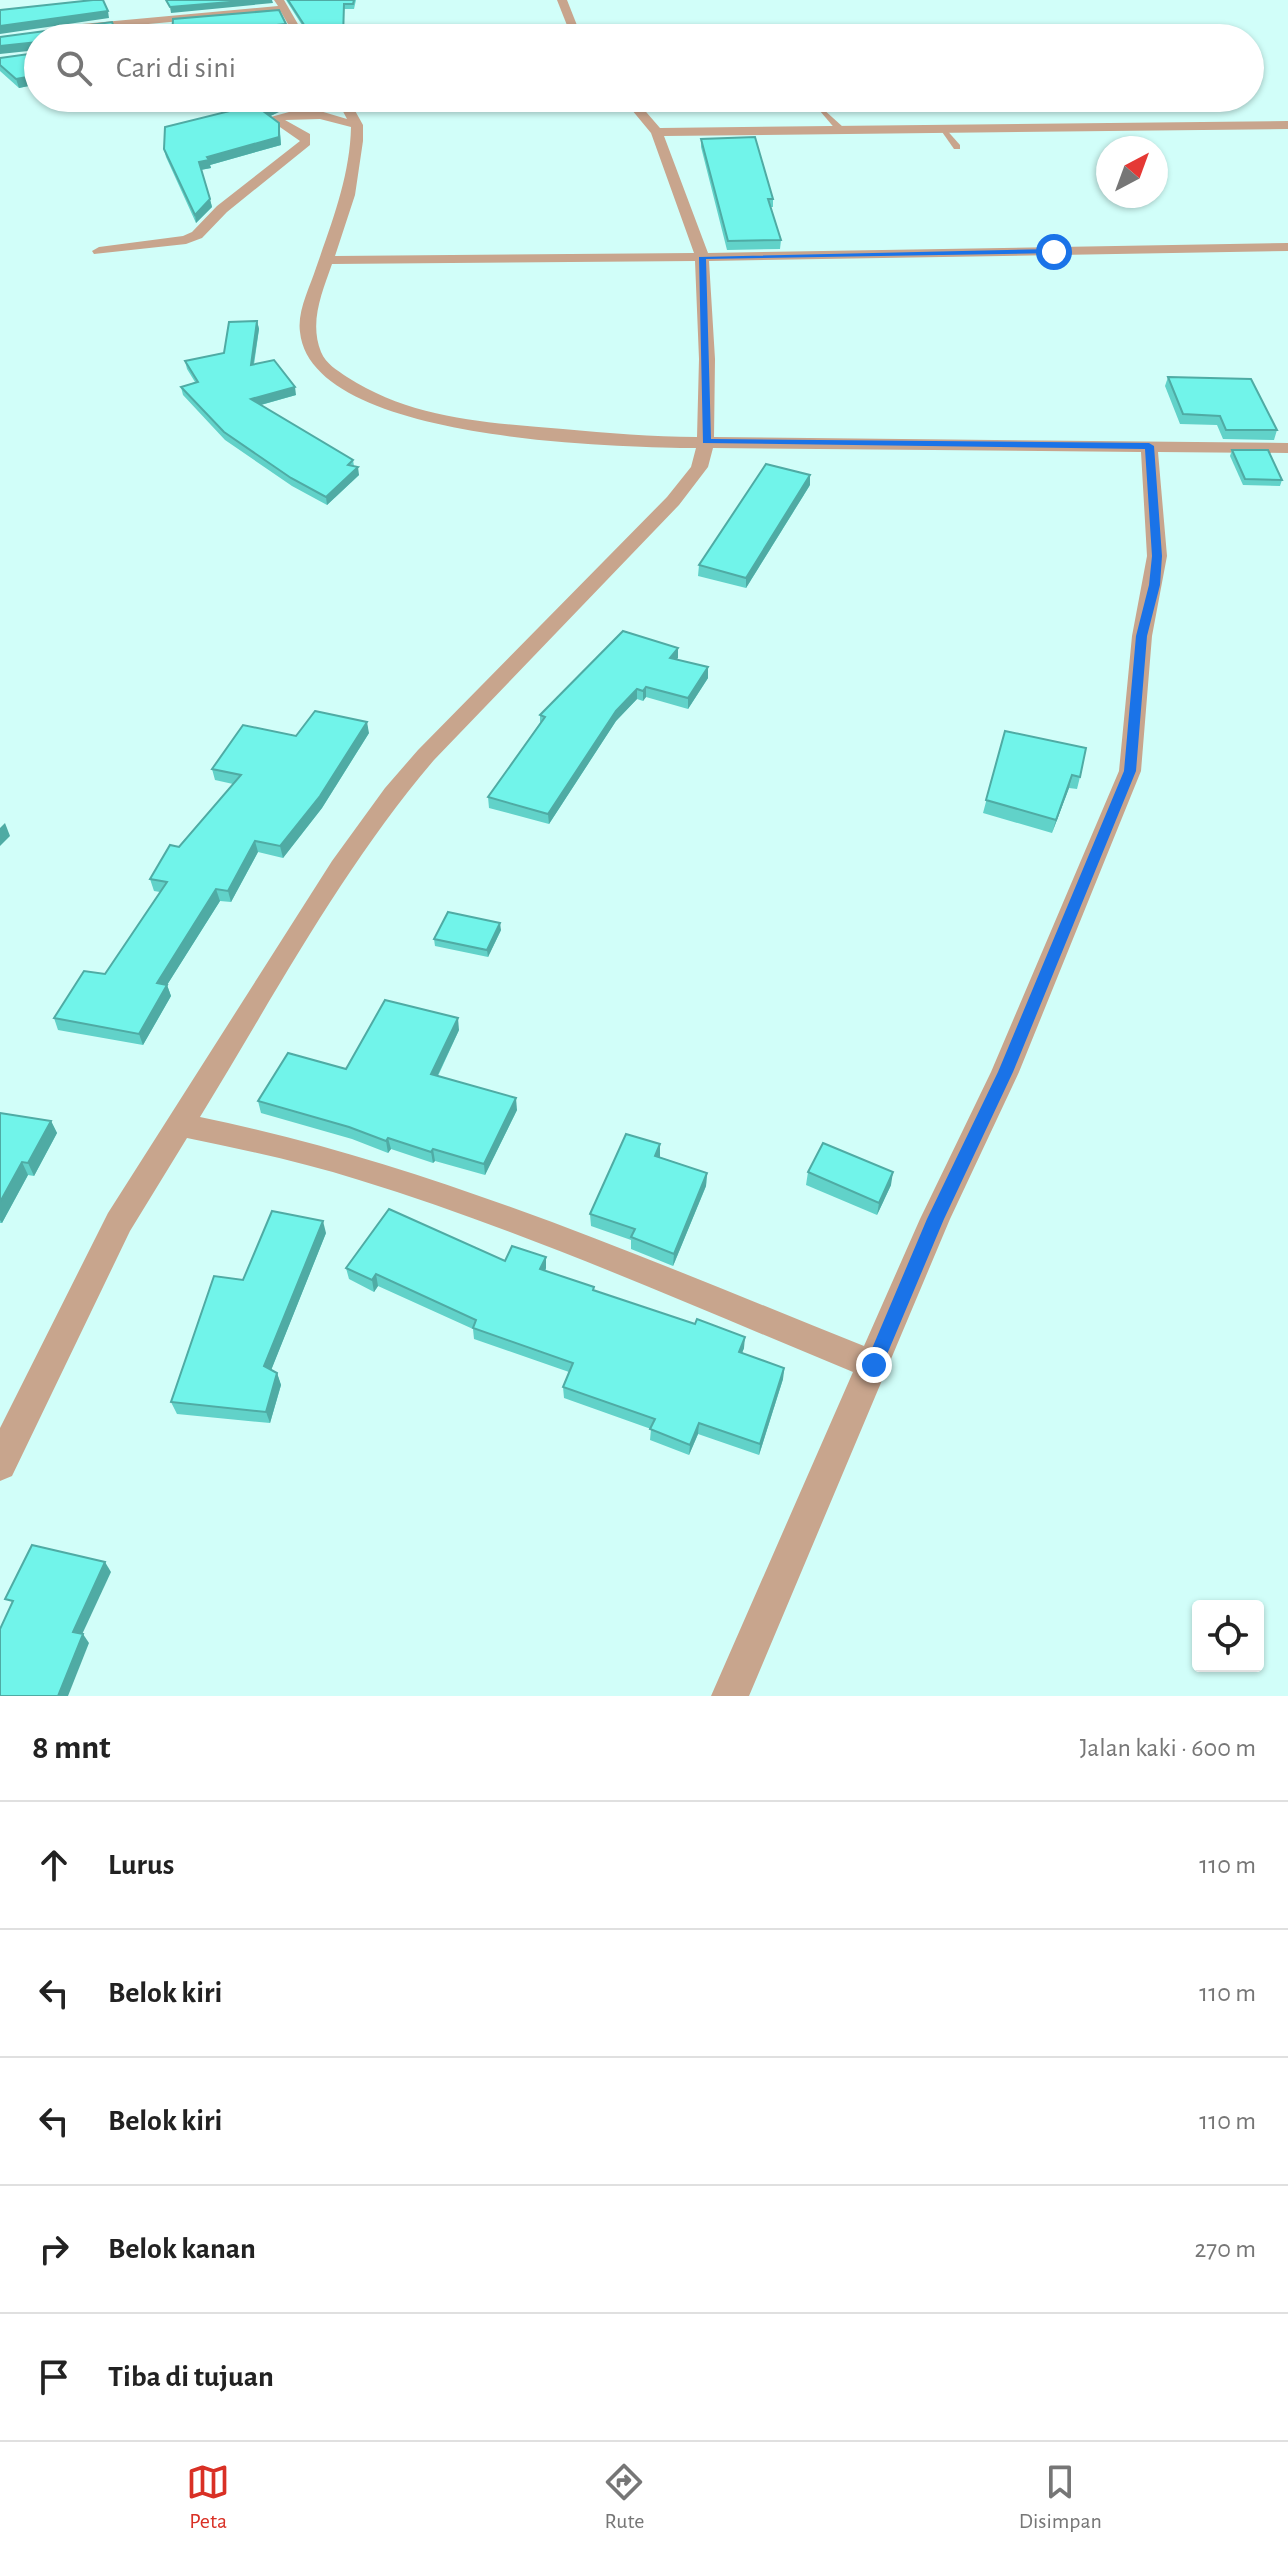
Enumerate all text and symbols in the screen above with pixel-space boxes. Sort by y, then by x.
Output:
search box [24,24,1264,112]
icon: search [52,46,96,90]
text: Cari di sini [116,53,236,83]
north arrow [1096,136,1168,208]
route start [1036,234,1072,270]
route end [856,1347,892,1383]
map controls [1192,1600,1264,1672]
button: locate [1192,1600,1264,1672]
text: 8 mnt [32,1731,111,1765]
text: Jalan kaki · 600 m [1080,1735,1256,1761]
icon: ahead [32,1843,76,1887]
text: Lurus [108,1850,174,1880]
text: 110 m [1199,1852,1256,1878]
icon: left [32,1971,76,2015]
text: Belok kiri [108,1978,222,2008]
text: 110 m [1199,1980,1256,2006]
icon: left [32,2099,76,2143]
text: Belok kiri [108,2106,222,2136]
text: 110 m [1199,2108,1256,2134]
icon: right [32,2227,76,2271]
text: Belok kanan [108,2234,256,2264]
text: 270 m [1195,2236,1256,2262]
icon: arrive [32,2355,76,2399]
text: Tiba di tujuan [108,2362,274,2392]
tab: Peta [186,2460,230,2534]
tab: Rute [602,2460,646,2534]
tab: Disimpan [1019,2460,1102,2534]

